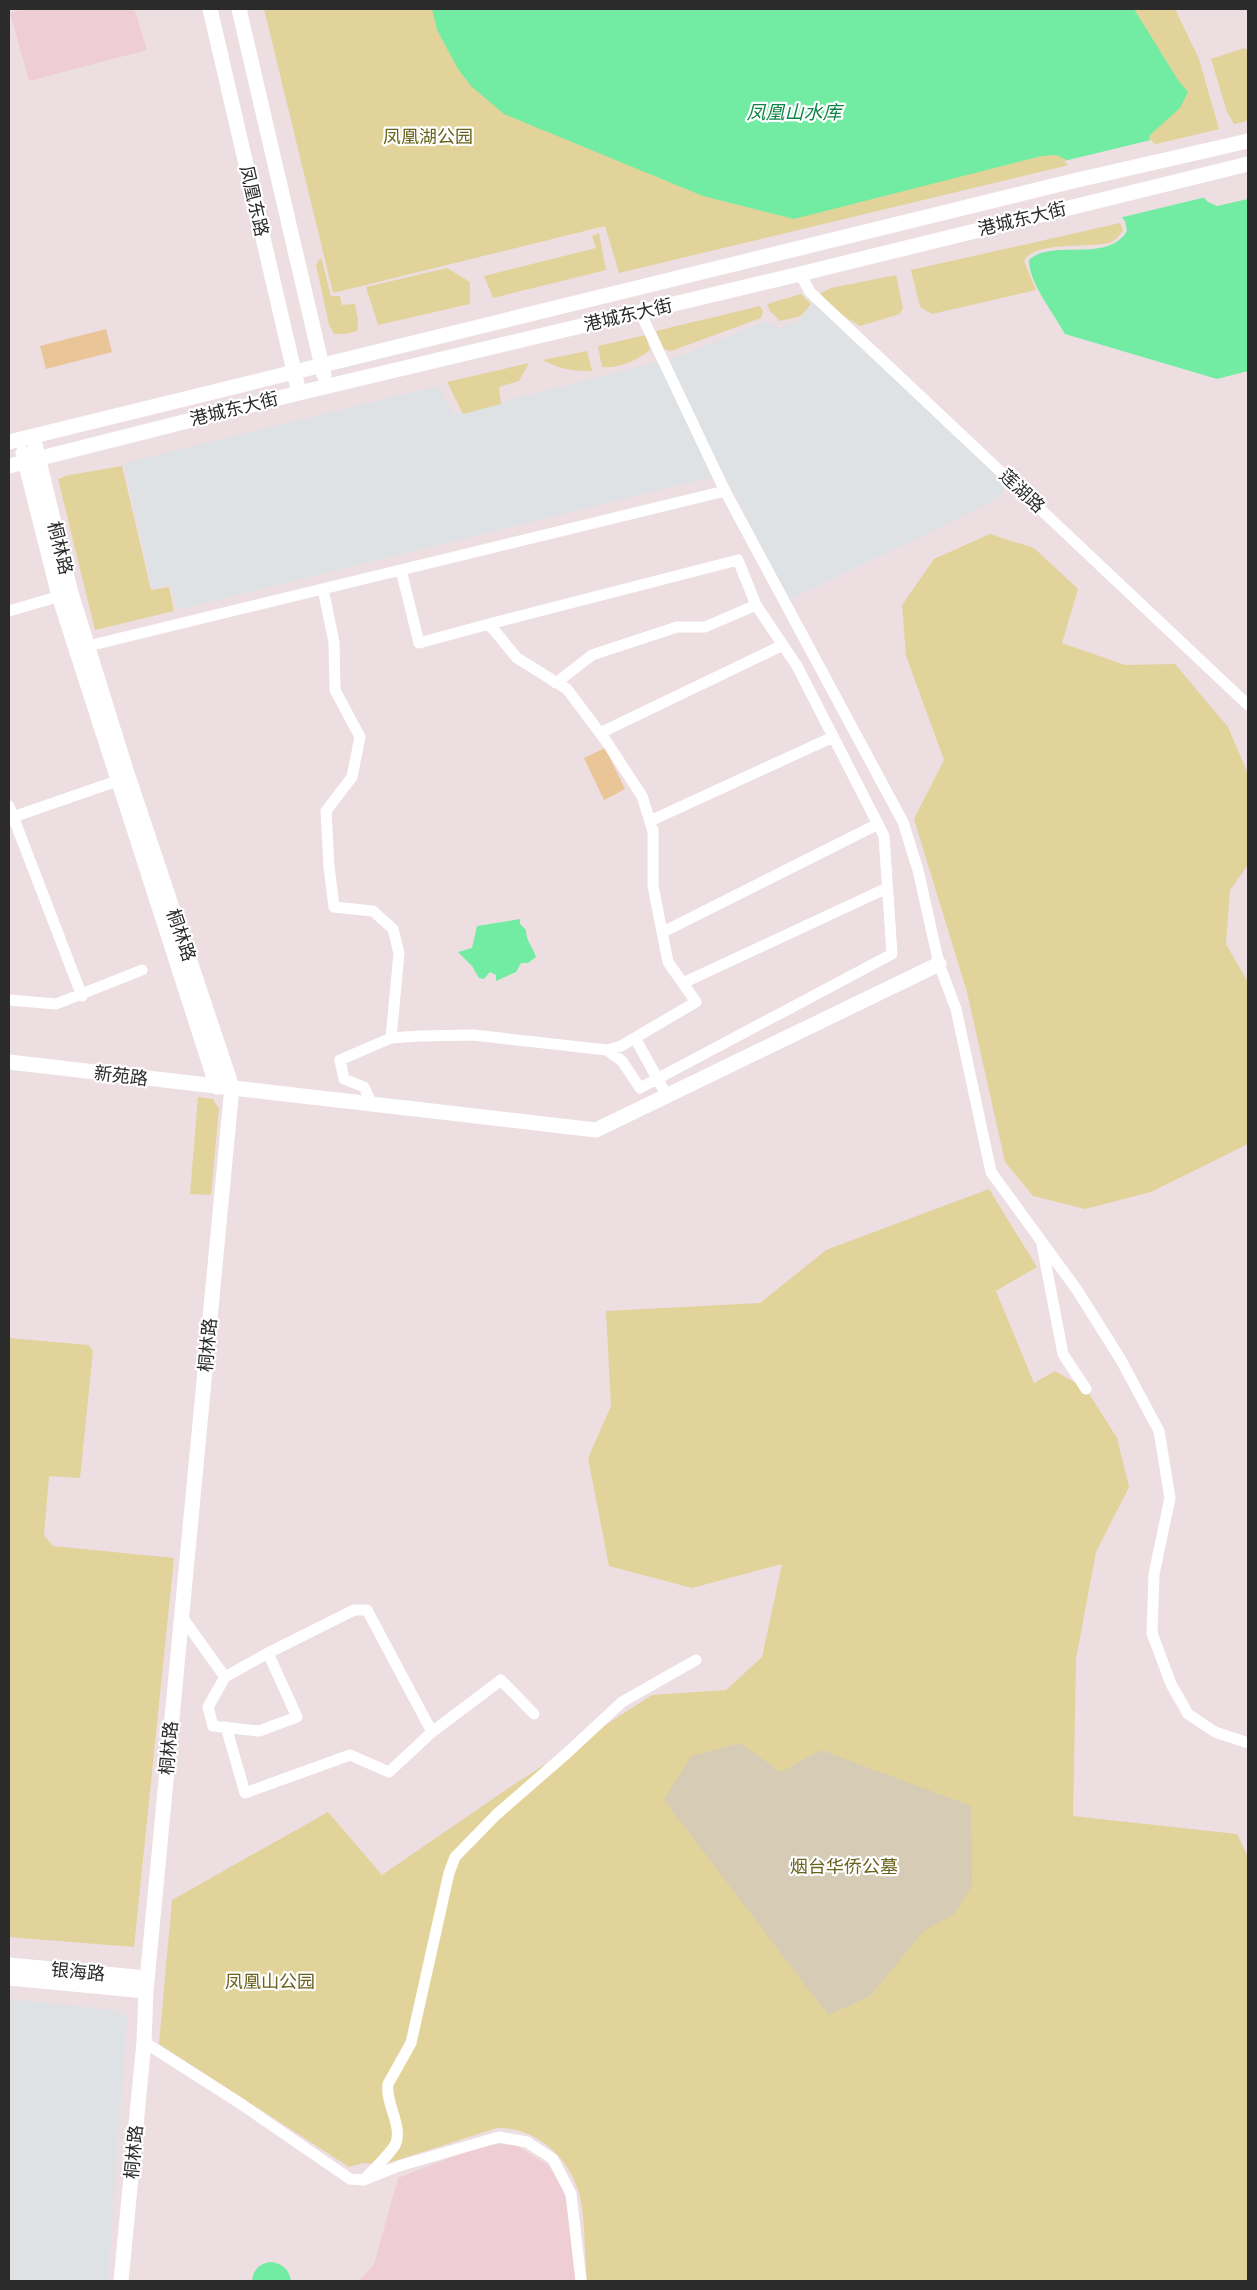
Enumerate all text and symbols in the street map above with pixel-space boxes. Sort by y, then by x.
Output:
water label: 凤凰山水库 [746,101,844,124]
park label: 凤凰湖公园 [383,126,473,147]
street label: 凤凰东路 [236,163,273,238]
street label: 港城东大街 [976,197,1068,240]
street label: 港城东大街 [582,294,674,335]
street label: 港城东大街 [188,387,280,430]
street label: 莲湖路 [995,465,1049,517]
street label: 桐林路 [44,519,77,577]
street label: 桐林路 [163,906,200,964]
street label: 新苑路 [93,1062,149,1089]
street label: 桐林路 [195,1317,220,1373]
street label: 桐林路 [156,1720,181,1776]
park label: 烟台华侨公墓 [790,1856,898,1877]
street label: 银海路 [50,1959,106,1984]
park label: 凤凰山公园 [225,1971,315,1992]
street label: 桐林路 [121,2124,146,2180]

